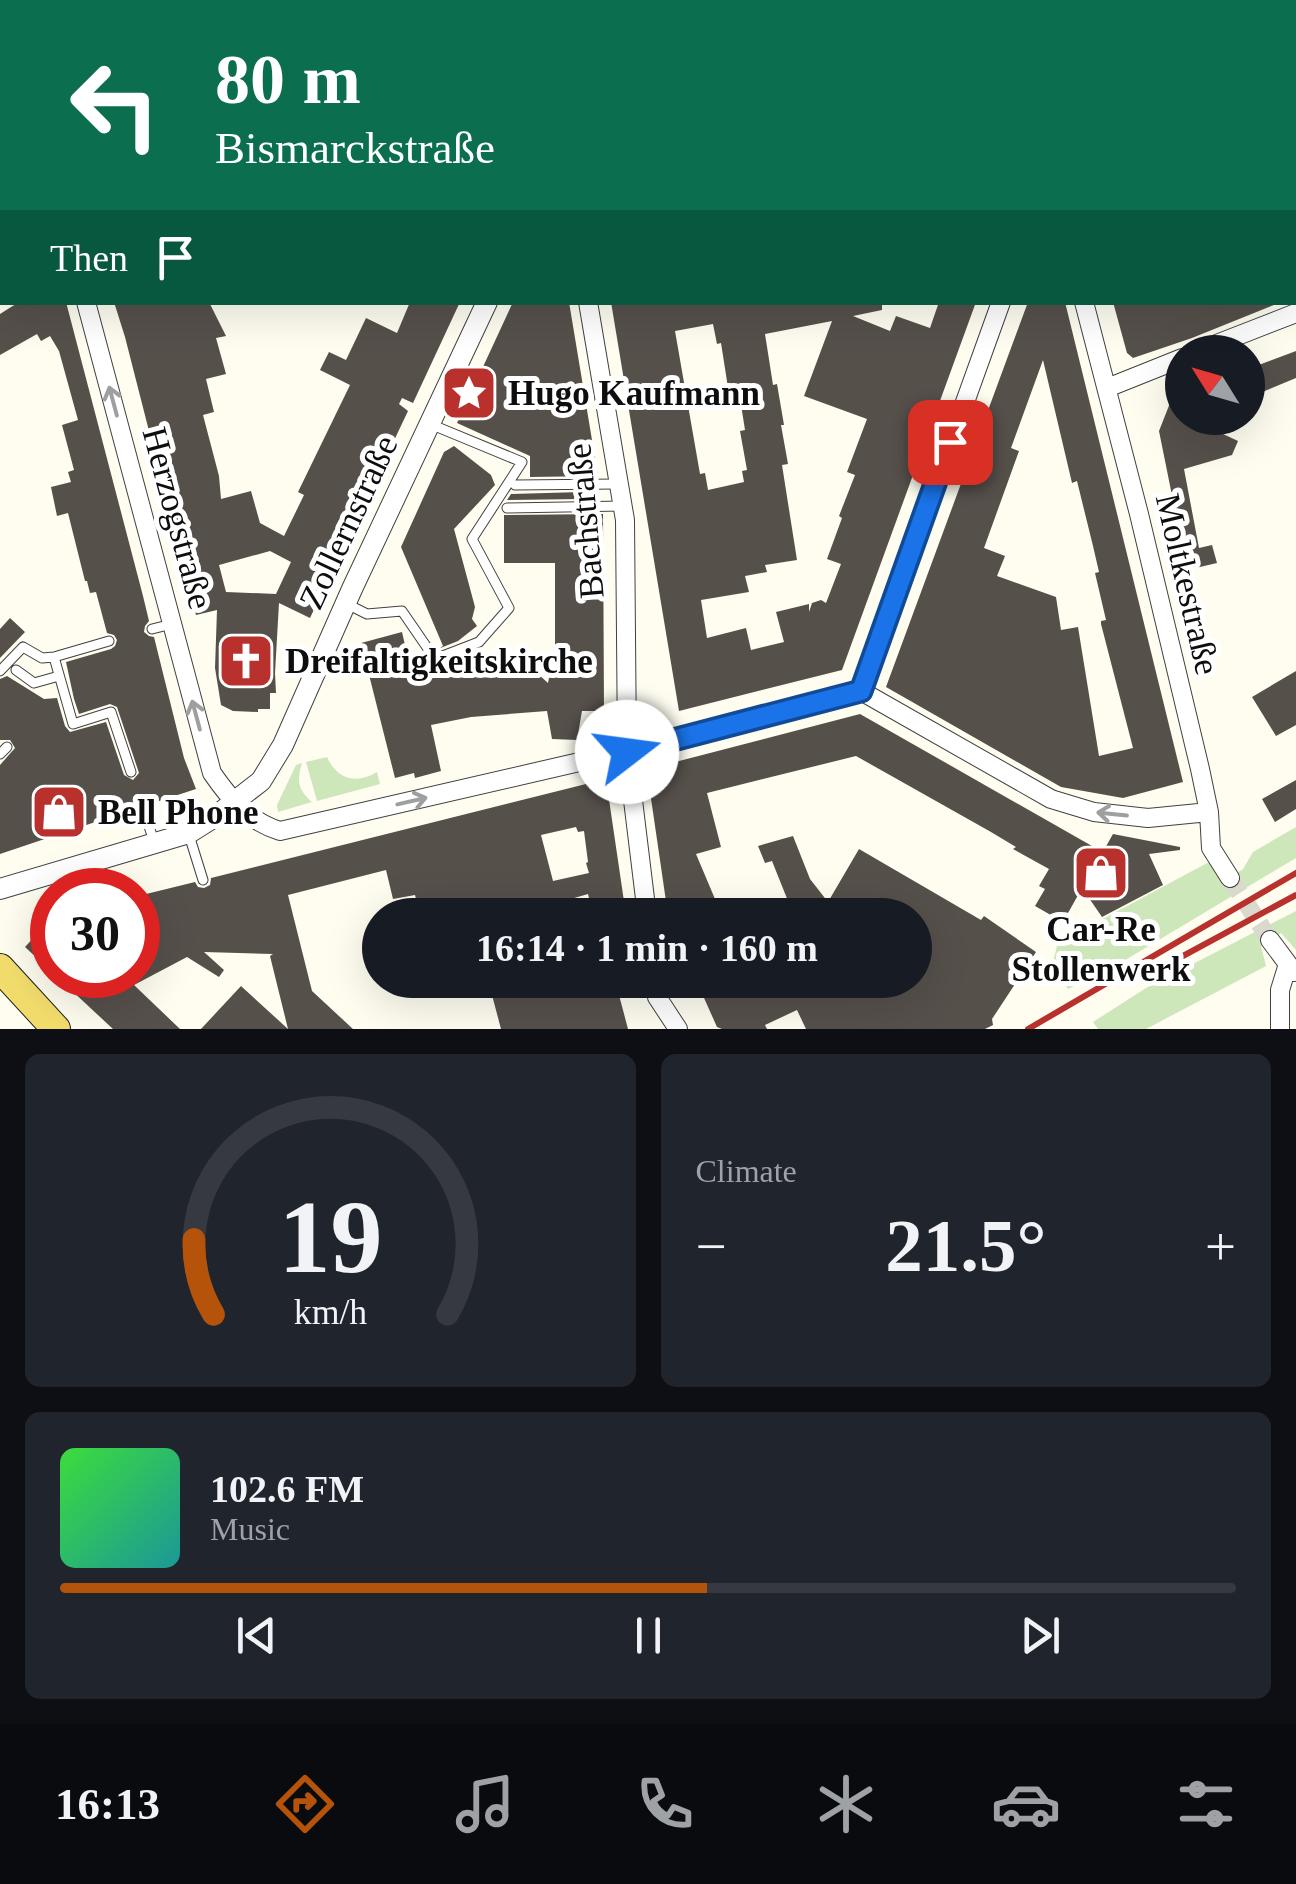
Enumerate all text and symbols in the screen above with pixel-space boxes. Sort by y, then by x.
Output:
icon: left [50,40,180,170]
text: 80 m [215,41,361,118]
text: Bismarckstraße [215,123,495,173]
icon: arrive [148,230,203,285]
text: Then [50,237,128,279]
north arrow [1165,335,1265,435]
map controls [1165,335,1265,435]
place icon: Hugo Kaufmann [439,363,499,423]
place label: Hugo Kaufmann [508,374,760,413]
one-way arrow [102,386,121,417]
pin [908,400,993,485]
icon: arrive [923,415,978,470]
street label: Herzogstraße [135,423,220,613]
street label: Zollernstraße [291,429,406,615]
street label: Bachstraße [559,442,612,600]
street label: Moltkestraße [1148,490,1227,678]
church icon: Dreifaltigkeitskirche [216,631,276,691]
place label: Dreifaltigkeitskirche [285,642,593,681]
one-way arrow [186,700,205,731]
position arrow [575,700,679,804]
shop icon: Bell Phone [29,782,89,842]
one-way arrow [395,791,427,809]
place label: Bell Phone [98,793,258,832]
one-way arrow [1096,804,1129,823]
shop icon: Car-Re Stollenwerk [1071,843,1131,903]
speed limit sign: 30 [30,868,160,998]
place label: Car-Re Stollenwerk [1012,910,1191,989]
text: 16:14 · 1 min · 160 m [476,927,818,969]
text: Climate [696,1153,797,1189]
text: 19 [278,1179,382,1294]
text: 21.5° [885,1204,1046,1287]
text: − [696,1216,727,1277]
text: + [1205,1216,1236,1277]
text: km/h [294,1292,367,1332]
text: 102.6 FM [210,1468,364,1510]
text: Music [210,1511,290,1547]
icon: previous [229,1608,284,1663]
icon: pause [621,1608,676,1663]
icon: next [1013,1608,1068,1663]
icon: directions [270,1769,340,1839]
icon: music [450,1769,520,1839]
icon: phone [630,1769,700,1839]
icon: climate [811,1769,881,1839]
icon: car [991,1769,1061,1839]
icon: filters [1171,1769,1241,1839]
text: 16:13 [55,1779,160,1829]

